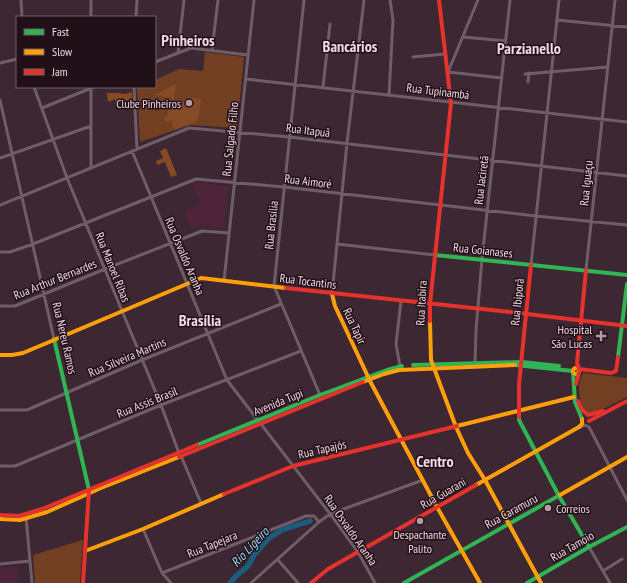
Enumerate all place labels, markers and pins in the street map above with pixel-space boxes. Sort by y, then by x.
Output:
place label: Clube Pinheiros [116,96,181,111]
marker: Clube Pinheiros [184,98,194,108]
place label: Hospital São Lucas [551,322,592,351]
marker: Hospital São Lucas [595,330,607,342]
place label: Correios [556,501,590,516]
marker: Correios [543,503,553,513]
marker: Despachante Palito [415,516,425,526]
place label: Despachante Palito [393,527,447,556]

